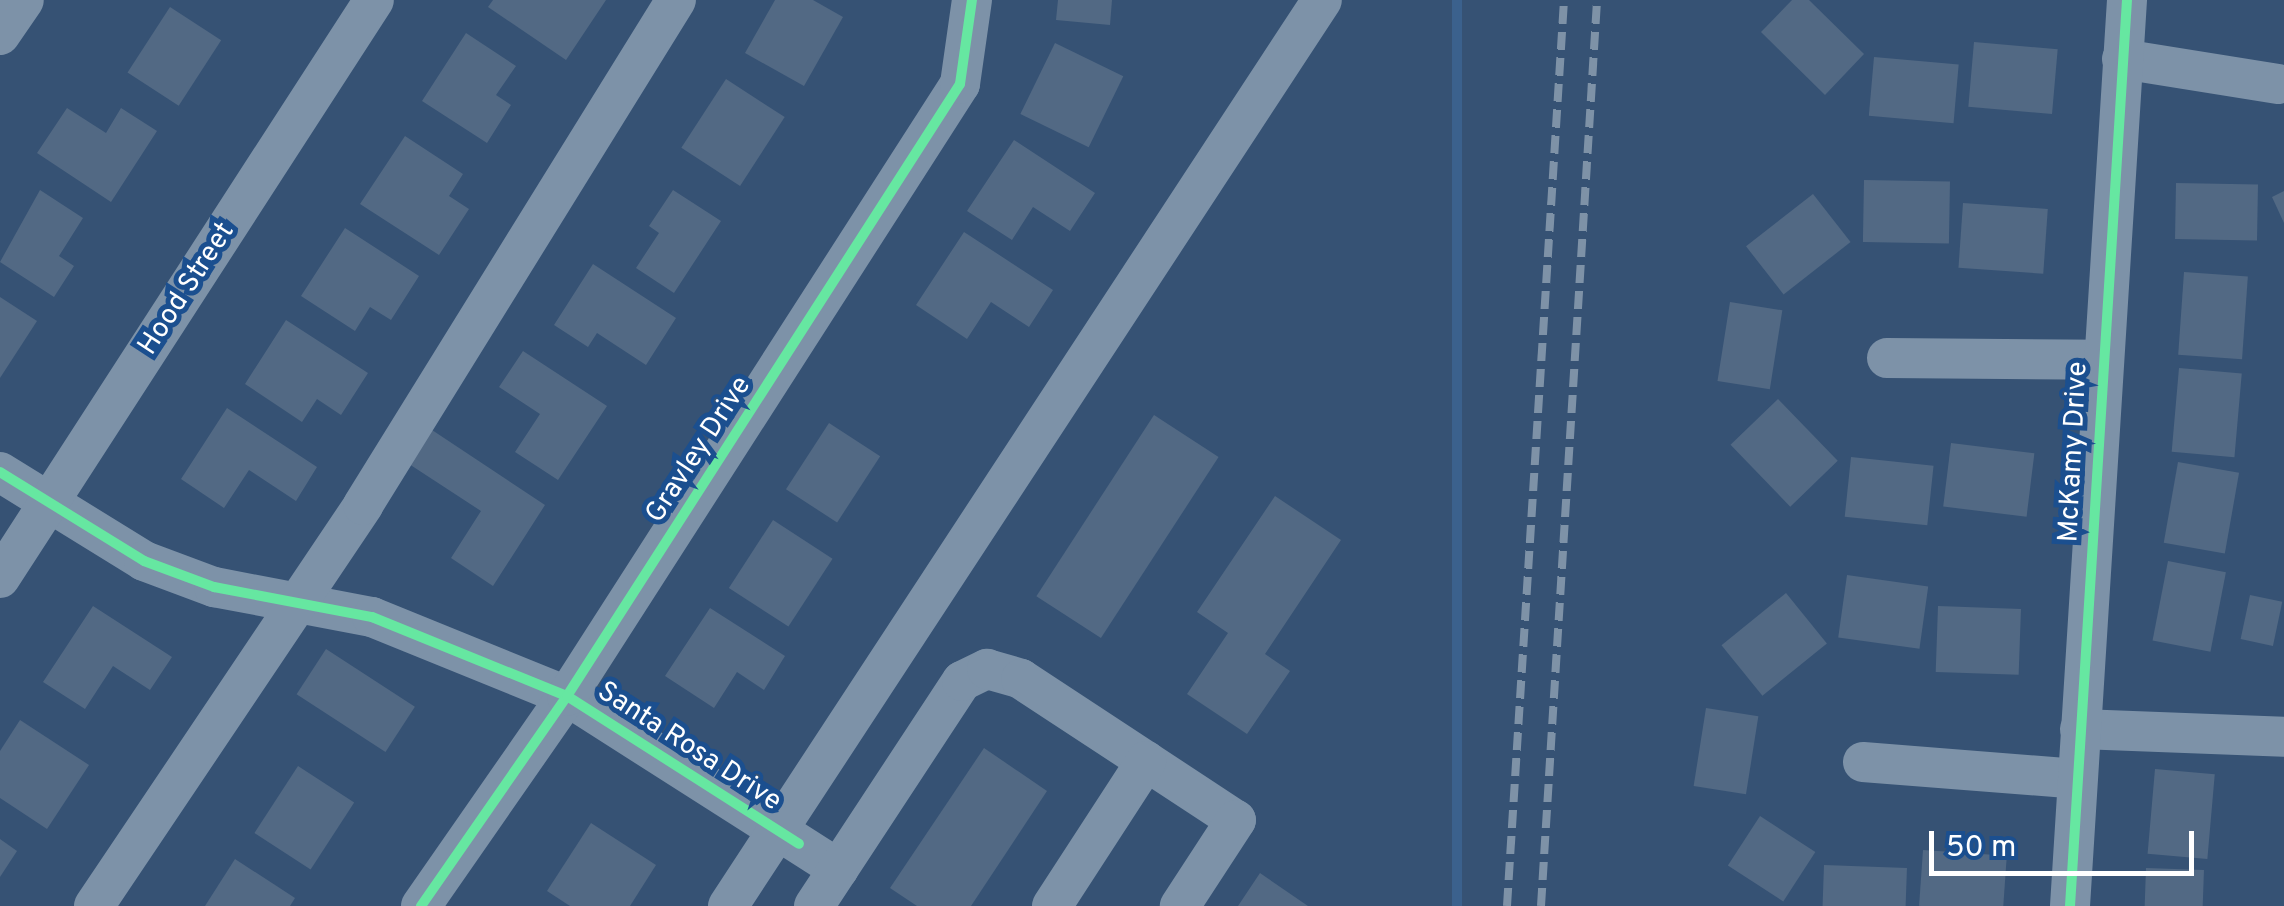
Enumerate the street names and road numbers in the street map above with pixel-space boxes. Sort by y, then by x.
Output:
street label: Hood Street [132,216,242,362]
street label: McKamy Drive [2052,361,2096,543]
street label: Gravley Drive [639,370,759,530]
street label: Santa Rosa Drive [591,675,787,819]

